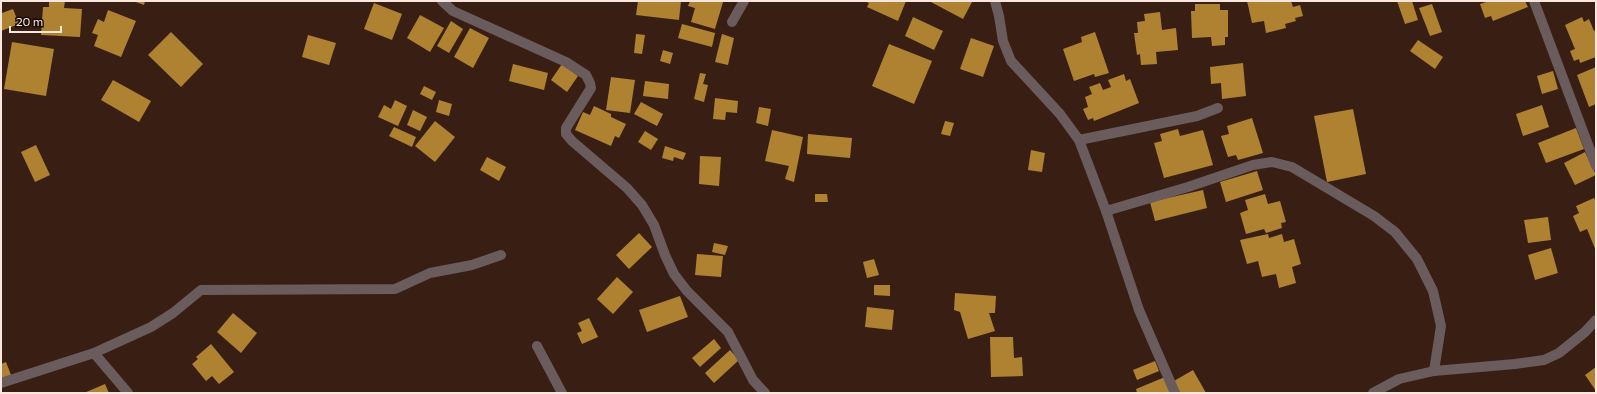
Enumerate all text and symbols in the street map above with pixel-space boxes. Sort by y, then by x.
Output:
scale bar [10,8,61,34]
text: 20 m [16,14,43,28]

